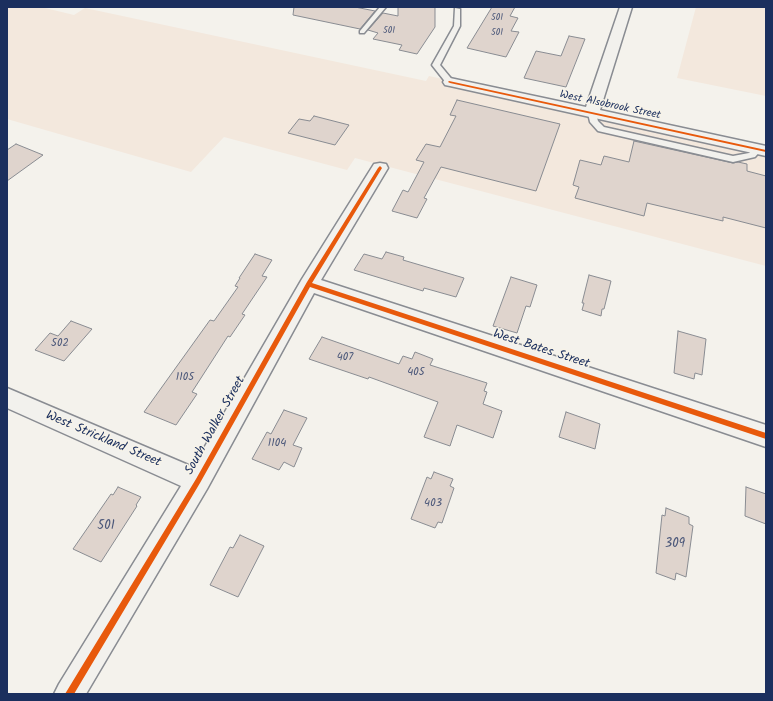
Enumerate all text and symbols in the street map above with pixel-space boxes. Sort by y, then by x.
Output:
house number: 501 [491,13,503,23]
house number: 501 [383,26,395,36]
house number: 501 [491,28,503,38]
street label: West Alsobrook Street [558,89,662,123]
street label: West Bates Street [491,327,591,373]
house number: 502 [51,337,69,351]
house number: 407 [337,351,353,365]
house number: 405 [407,366,425,380]
house number: 1105 [176,371,194,385]
street label: South Walker Street [182,374,250,478]
street label: West Strickland Street [43,409,163,471]
house number: 1104 [268,437,286,451]
house number: 403 [424,497,442,511]
house number: 501 [97,519,115,535]
house number: 309 [665,537,685,553]

